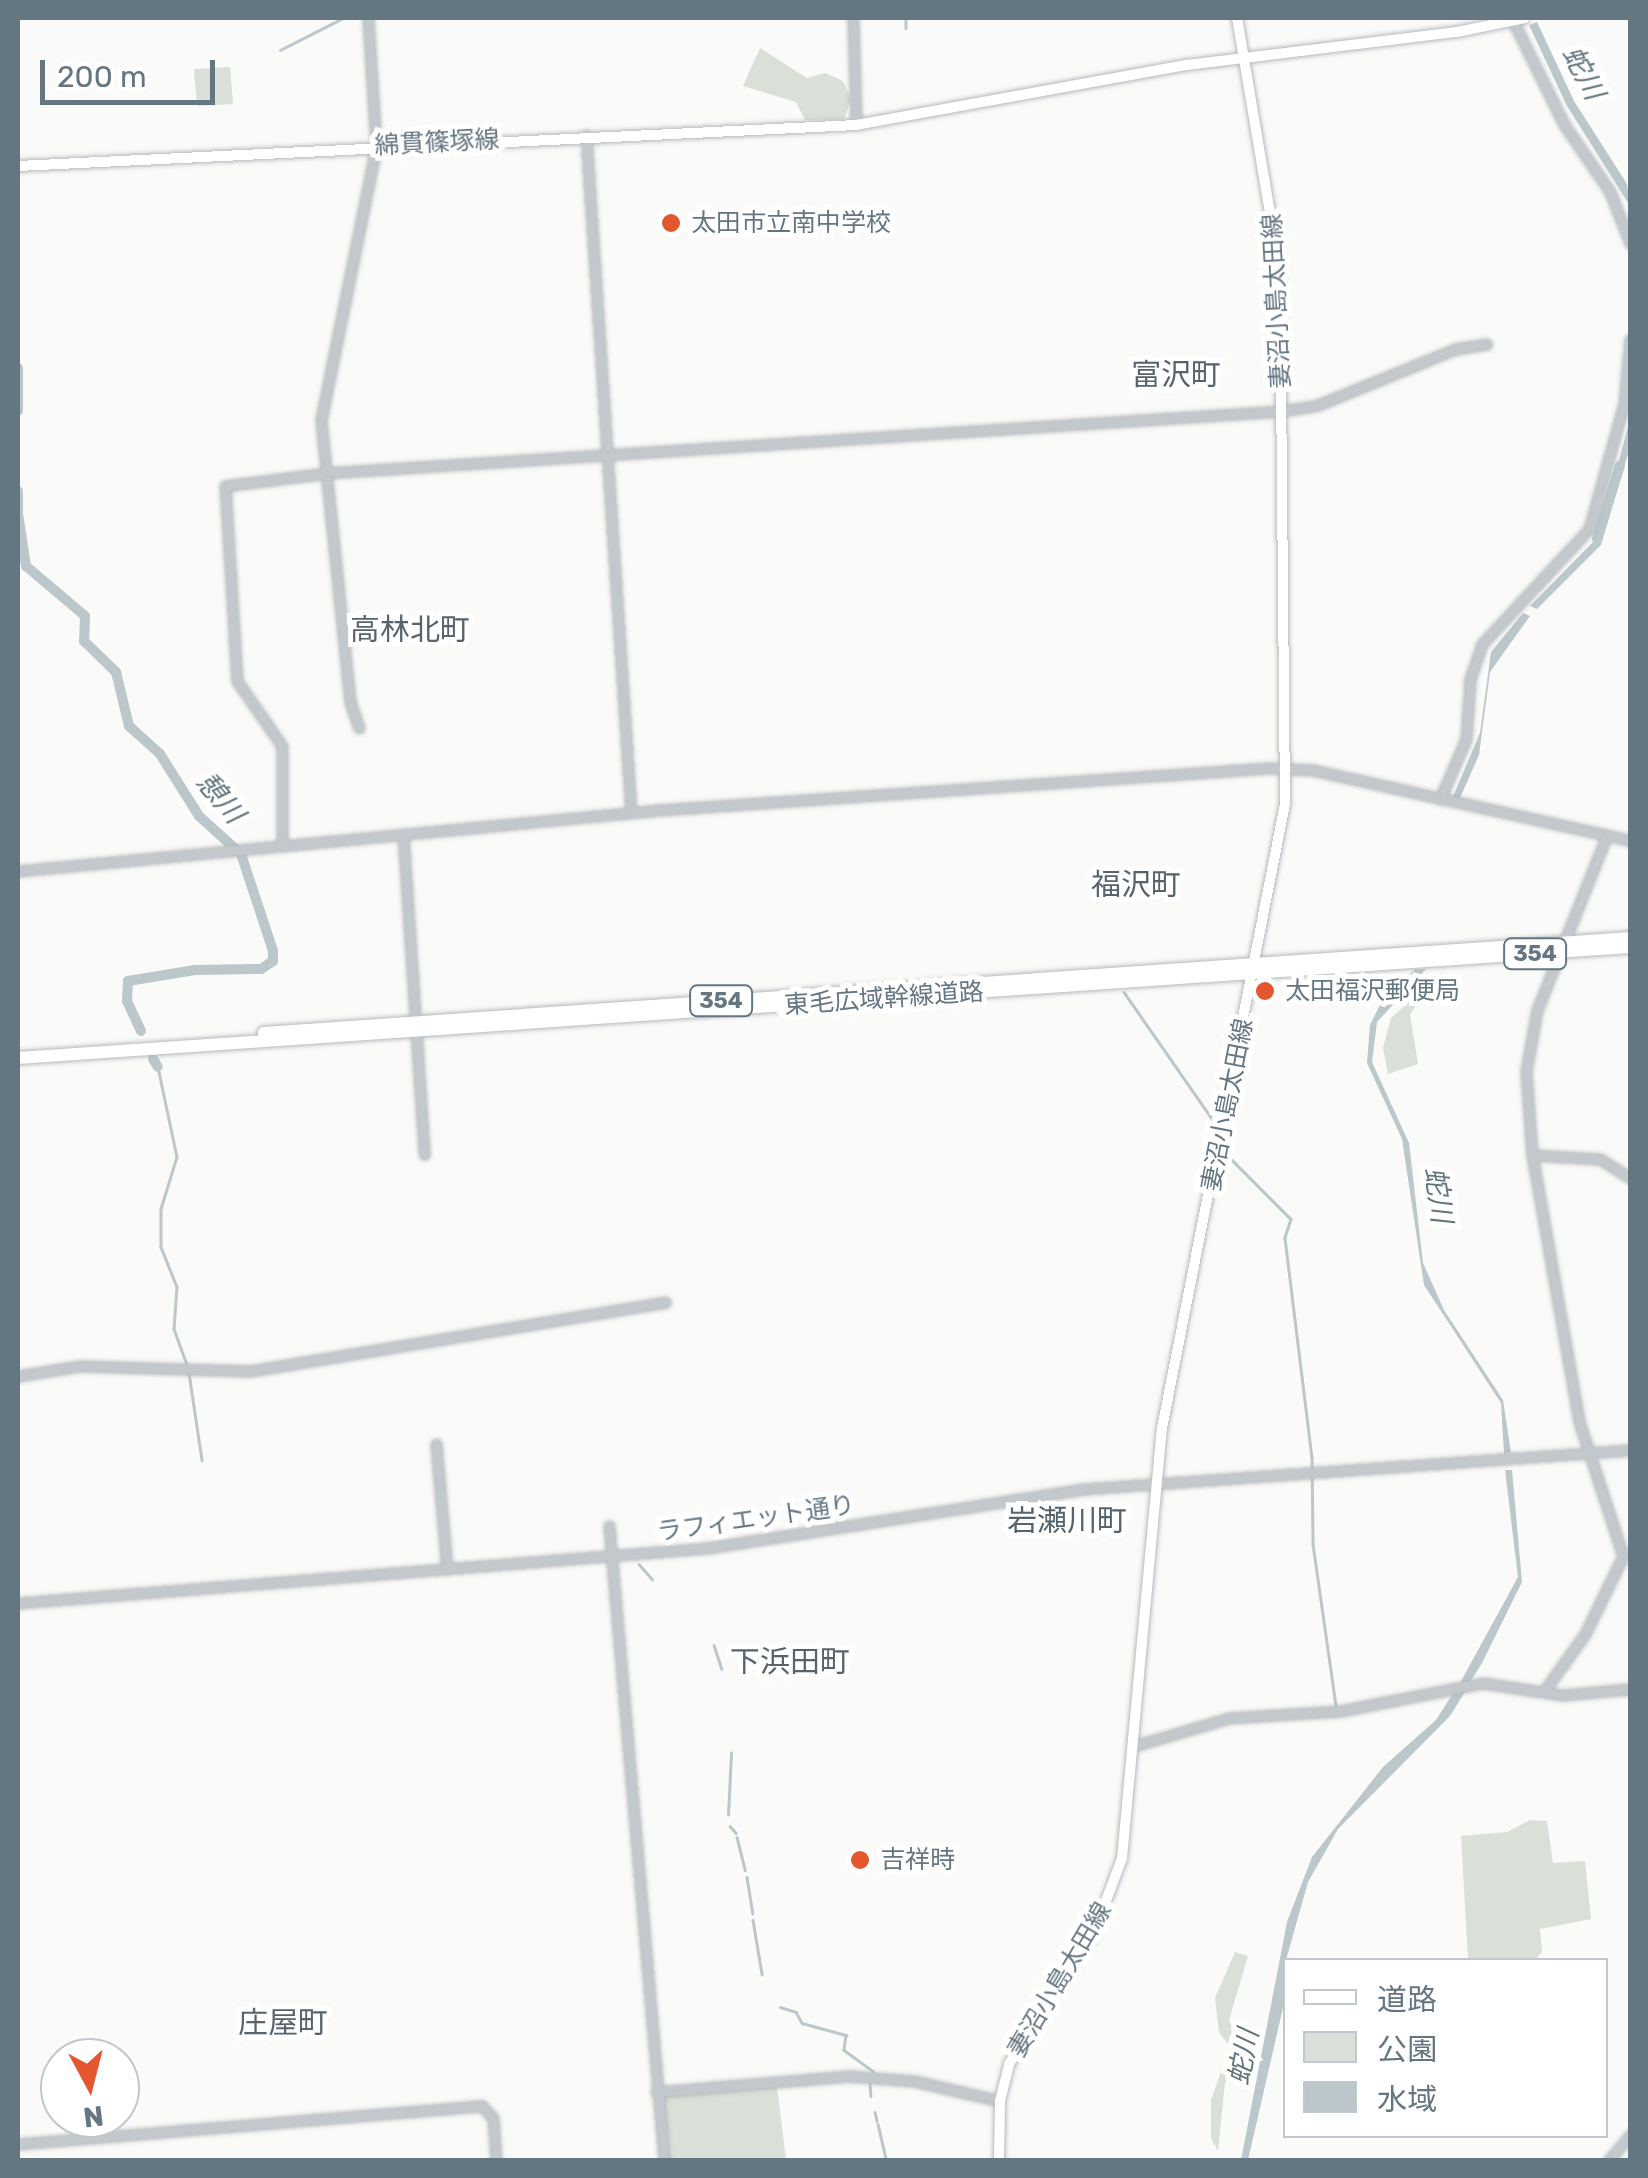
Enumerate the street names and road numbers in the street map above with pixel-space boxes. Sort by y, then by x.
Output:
street label: 綿貫篠塚線 [374,125,500,161]
street label: 妻沼小島太田線 [1257,213,1297,389]
road number: 354 [1502,937,1568,971]
street label: 東毛広域幹線道路 [783,977,985,1021]
road number: 354 [688,984,754,1018]
street label: 妻沼小島太田線 [1197,1016,1259,1194]
street label: ラフィエット通り [655,1490,857,1548]
street label: 妻沼小島太田線 [1002,1897,1118,2063]

